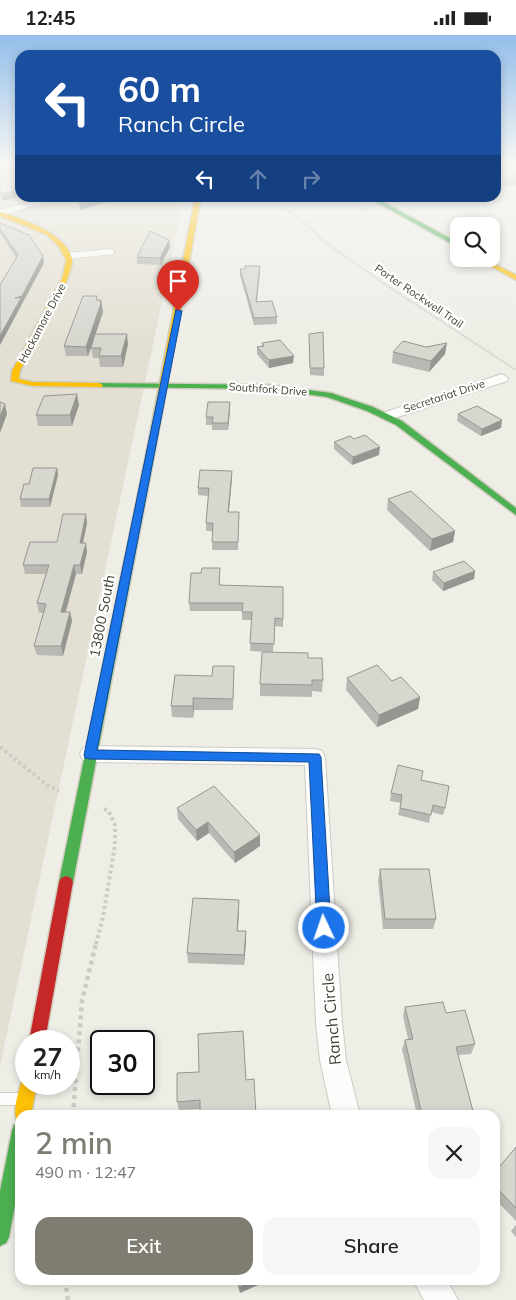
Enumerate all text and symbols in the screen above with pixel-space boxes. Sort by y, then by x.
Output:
text: 12:45 [25,6,75,30]
text: 60 m [118,67,201,111]
icon: left [35,70,100,135]
text: Ranch Circle [118,110,245,138]
icon: left [191,165,219,193]
icon: ahead [244,165,272,193]
icon: right [297,165,325,193]
map controls [450,217,500,267]
button: search [450,217,500,267]
pin [157,260,199,311]
street label: Porter Rockwell Trail [372,261,466,331]
icon: arrive [164,267,192,295]
street label: Hackamore Drive [15,281,69,365]
street label: Secretariat Drive [401,376,487,416]
street label: Southfork Drive [228,379,308,399]
street label: 13800 South [85,573,119,659]
position arrow [297,901,349,953]
street label: Ranch Circle [317,972,345,1066]
speed limit sign: 30 [90,1030,155,1095]
text: 27 [32,1041,63,1072]
text: km/h [34,1067,61,1082]
text: 2 min [35,1124,113,1162]
button: close [428,1127,480,1179]
text: 490 m · 12:47 [35,1162,136,1182]
button: Exit [35,1217,253,1275]
button: Share [263,1217,480,1275]

